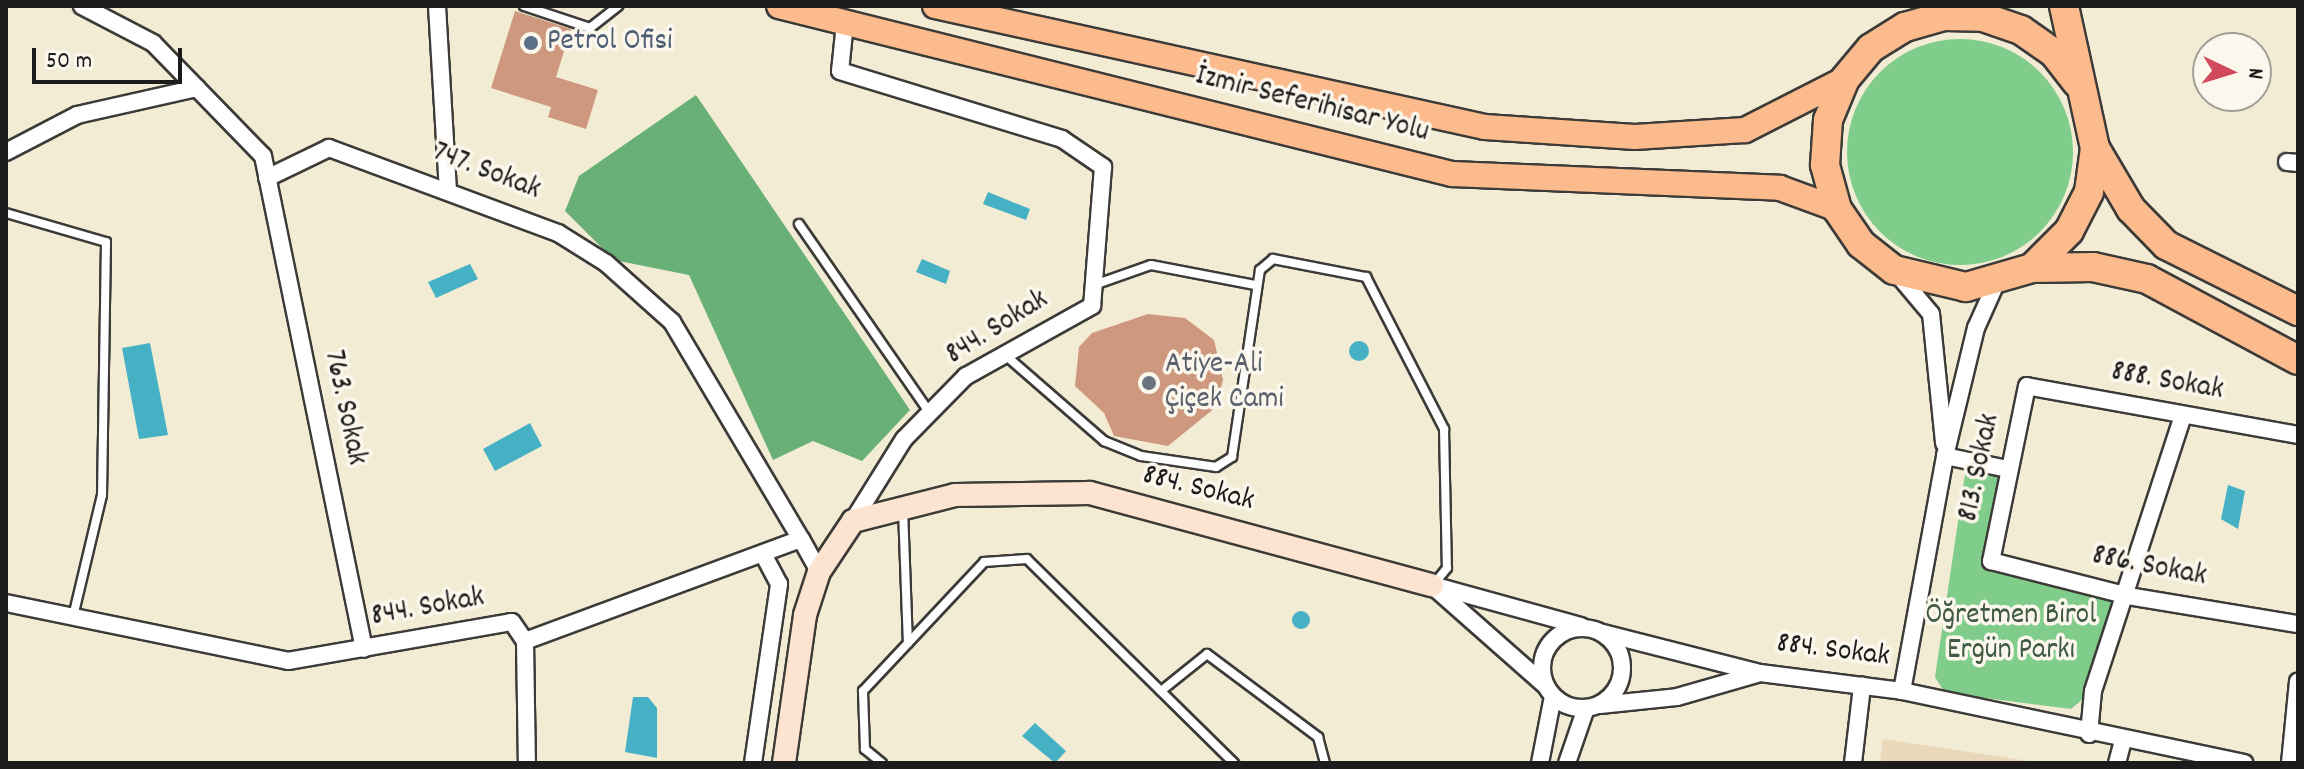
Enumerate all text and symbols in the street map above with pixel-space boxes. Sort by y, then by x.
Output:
place label: Petrol Ofisi [547,25,673,61]
scale bar [36,32,186,82]
north arrow [2192,32,2272,112]
marker: Petrol Ofisi [522,34,540,52]
text: 50 m [46,45,92,79]
street label: İzmir Seferihisar Yolu [1192,60,1432,152]
text: N [2239,67,2270,80]
street label: 747. Sokak [427,136,545,210]
street label: 844. Sokak [940,284,1056,374]
street label: 763. Sokak [313,347,373,469]
place label: Atiye-Ali Çiçek Cami [1165,348,1284,418]
street label: 888. Sokak [2108,355,2226,411]
marker: Atiye-Ali Çiçek Cami [1140,374,1158,392]
street label: 813. Sokak [1952,411,2010,525]
street label: 884. Sokak [1139,459,1257,521]
street label: 886. Sokak [2089,539,2209,597]
street label: 844. Sokak [369,581,487,637]
park label: Öğretmen Birol Ergün Parkı [1926,599,2096,670]
street label: 884. Sokak [1774,627,1892,677]

